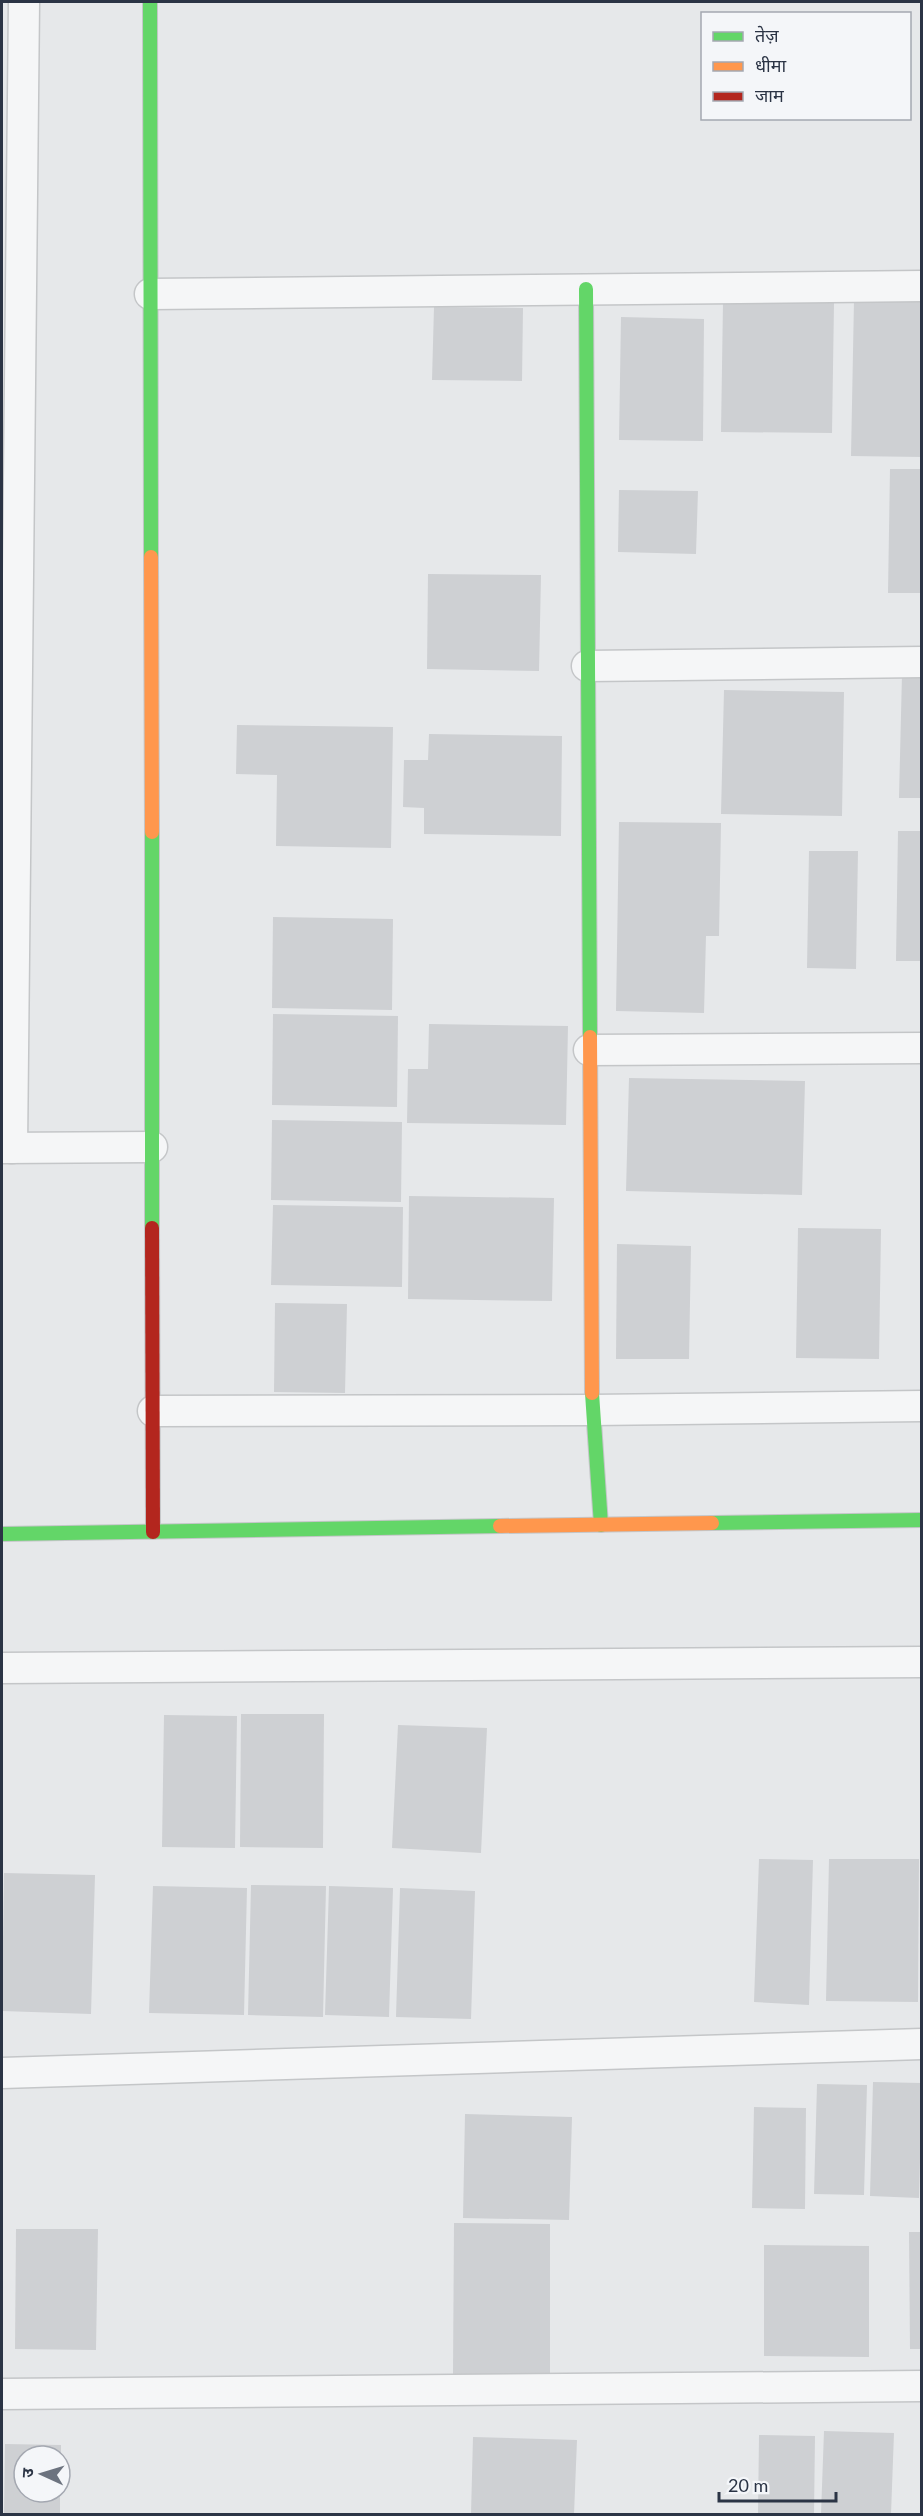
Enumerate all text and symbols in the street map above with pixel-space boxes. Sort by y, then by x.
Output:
legend [701,12,911,120]
text: तेज़ [755,24,779,46]
text: धीमा [755,54,786,76]
text: जाम [755,84,785,106]
north arrow [12,2444,72,2504]
scale bar [719,2465,836,2503]
text: उ [17,2467,36,2478]
text: 20 m [728,2474,768,2496]

